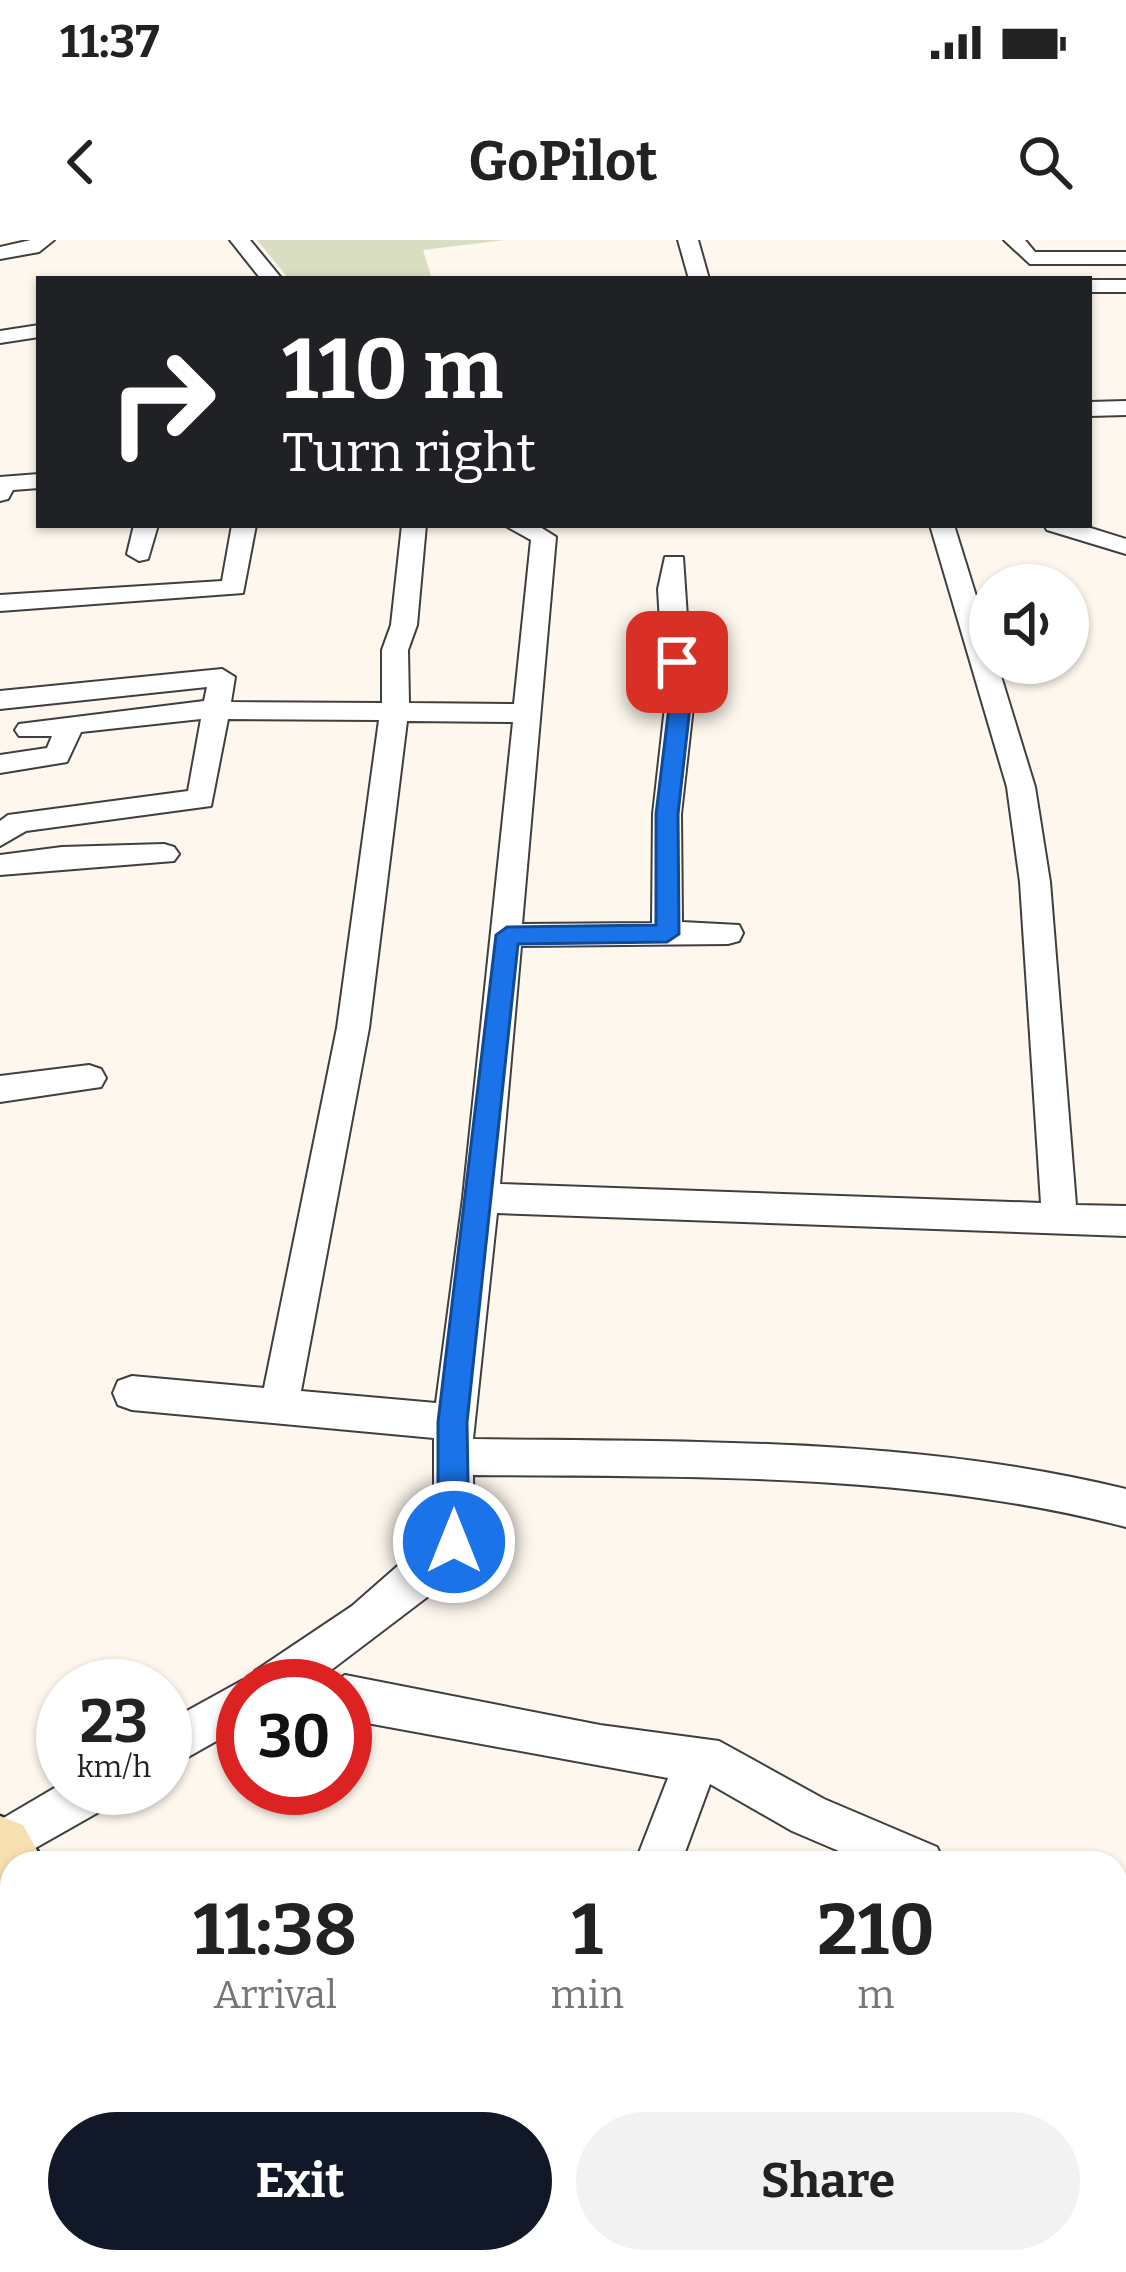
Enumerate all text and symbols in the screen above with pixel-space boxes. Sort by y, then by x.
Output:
text: 11:37 [60,15,160,69]
icon: back [48,129,114,195]
icon: search [1012,129,1078,195]
text: GoPilot [468,130,658,194]
text: 110 m [282,319,503,420]
icon: right [84,324,240,480]
text: Turn right [282,421,536,485]
map controls [969,564,1089,684]
button: sound [969,564,1089,684]
pin [626,611,728,713]
icon: arrive [644,629,710,695]
position arrow [391,1479,517,1605]
speed limit sign: 30 [216,1659,372,1815]
text: 23 [80,1686,148,1758]
text: km/h [77,1749,151,1785]
text: 11:38 [193,1887,357,1973]
text: 1 [572,1887,603,1973]
text: 210 [817,1887,935,1973]
text: Arrival [213,1972,337,2018]
text: min [550,1972,624,2018]
text: m [857,1972,895,2018]
button: Exit [48,2112,552,2250]
button: Share [576,2112,1080,2250]

